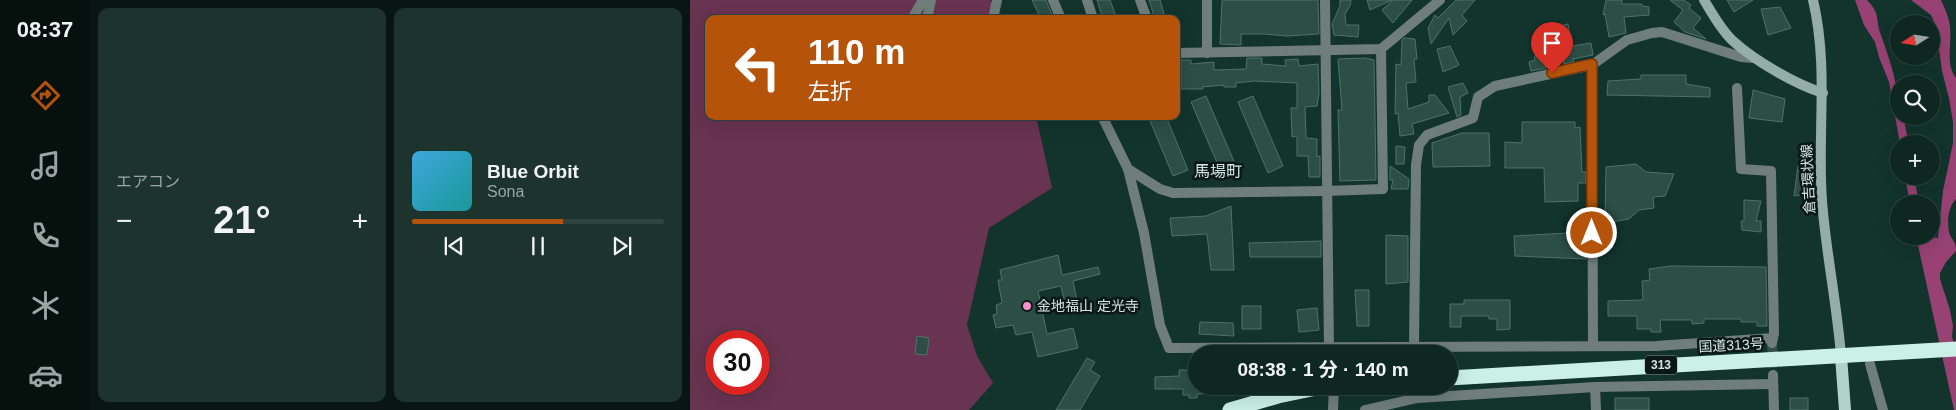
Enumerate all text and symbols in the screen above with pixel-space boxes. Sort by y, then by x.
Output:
north arrow [1890,15,1940,65]
map controls [1890,15,1940,245]
text: 08:37 [17,17,73,42]
pin [1531,22,1573,73]
icon: arrive [1538,29,1566,57]
text: 110 m [808,32,905,71]
icon: left [725,35,790,100]
button: search [1890,75,1940,125]
icon: directions [28,78,63,113]
text: 左折 [808,79,852,104]
button: + [1890,135,1940,185]
street label: 倉吉環状線 [1798,144,1818,214]
icon: music [28,148,63,183]
text: Blue Orbit [487,161,579,182]
district label: 馬場町 [1194,163,1242,180]
text: エアコン [116,173,180,190]
text: Sona [487,183,524,200]
button: − [1890,195,1940,245]
text: 21° [213,199,271,241]
text: − [116,205,132,236]
text: + [352,205,368,236]
position arrow [1565,206,1617,258]
icon: phone [28,218,63,253]
icon: previous [440,232,468,260]
icon: pause [524,232,552,260]
icon: next [608,232,636,260]
icon: climate [28,288,63,323]
place label: 金地福山 定光寺 [1037,298,1139,314]
marker: 金地福山 定光寺 [1021,300,1033,312]
speed limit sign: 30 [705,330,770,395]
street label: 国道313号 [1698,335,1764,355]
road number: 313 [1645,356,1677,374]
icon: car [28,358,63,393]
text: 08:38 · 1 分 · 140 m [1237,359,1409,380]

